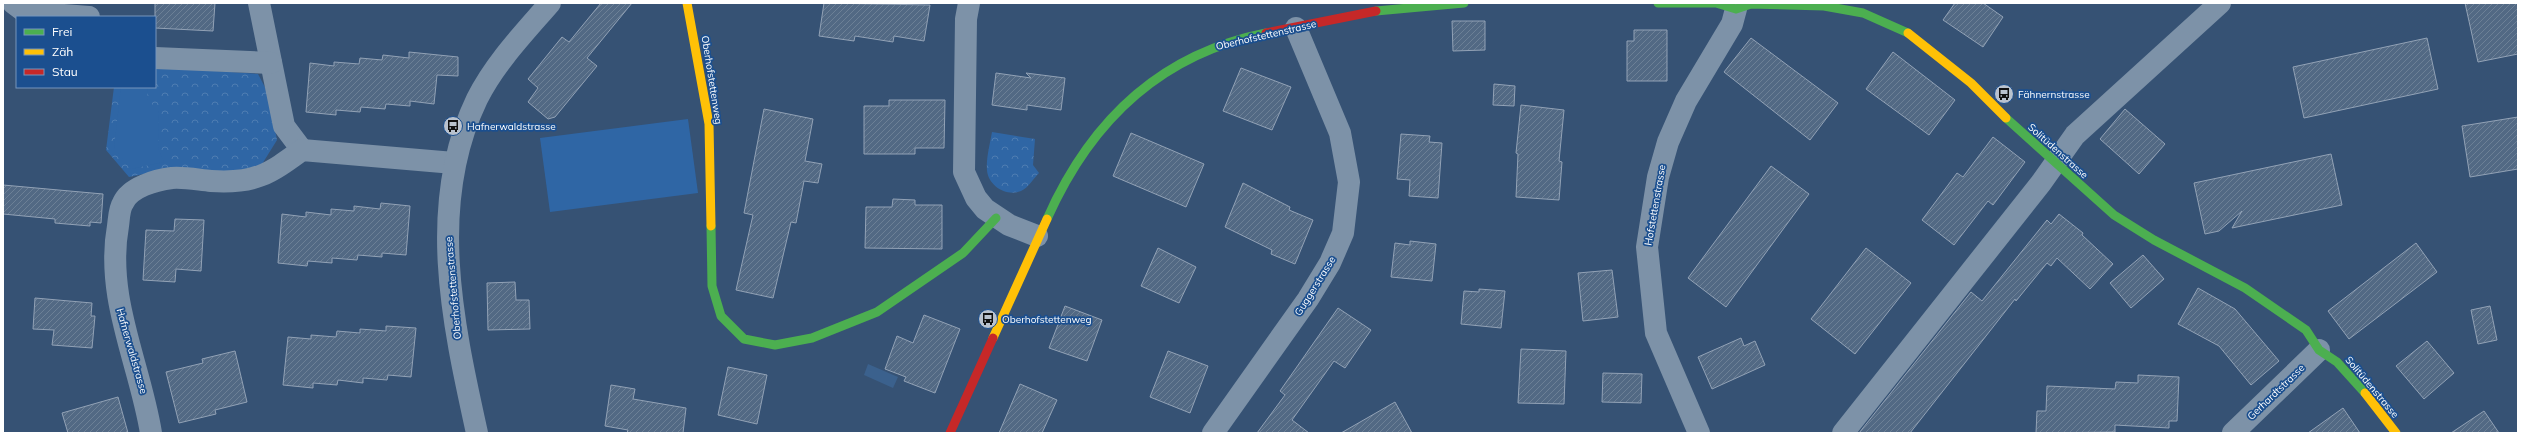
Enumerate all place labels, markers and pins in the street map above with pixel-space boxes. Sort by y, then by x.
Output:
bus stop icon: Fähnernstrasse [1993,83,2015,105]
place label: Fähnernstrasse [2018,88,2090,101]
bus stop icon: Hafnerwaldstrasse [442,115,464,137]
place label: Hafnerwaldstrasse [467,120,556,133]
bus stop icon: Oberhofstettenweg [977,308,999,330]
place label: Oberhofstettenweg [1002,313,1092,326]

